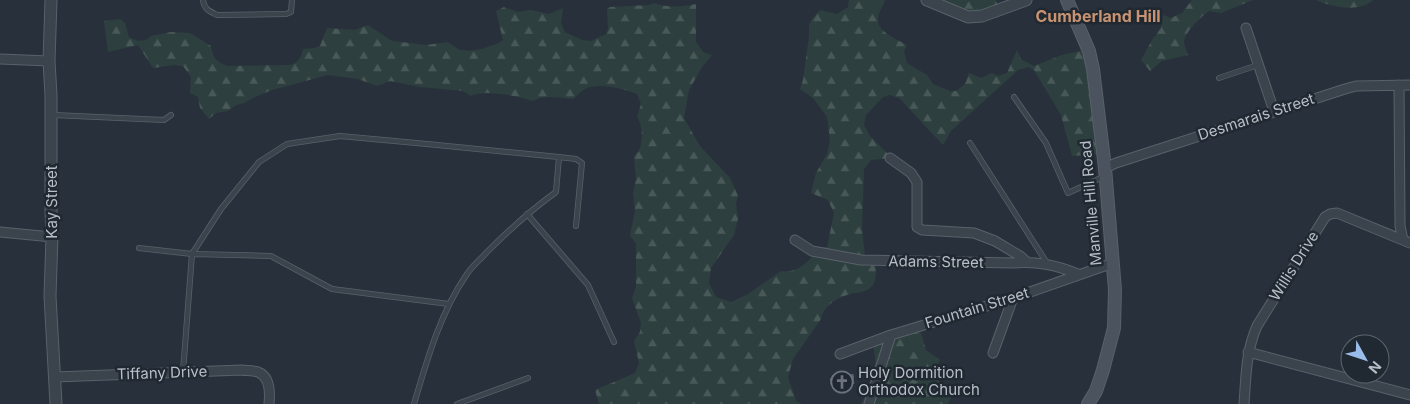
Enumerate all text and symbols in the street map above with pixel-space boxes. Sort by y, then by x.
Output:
district label: Cumberland Hill [1035,6,1161,26]
street label: Desmarais Street [1195,89,1317,144]
street label: Manville Hill Road [1076,140,1105,266]
street label: Kay Street [42,165,61,239]
street label: Willis Drive [1265,227,1322,304]
street label: Adams Street [888,251,984,272]
street label: Fountain Street [923,283,1031,332]
north arrow [1340,334,1390,384]
text: N [1365,358,1385,377]
street label: Tiffany Drive [116,361,208,384]
place label: Holy Dormition Orthodox Church [858,363,980,399]
church icon: Holy Dormition Orthodox Church [830,370,854,394]

